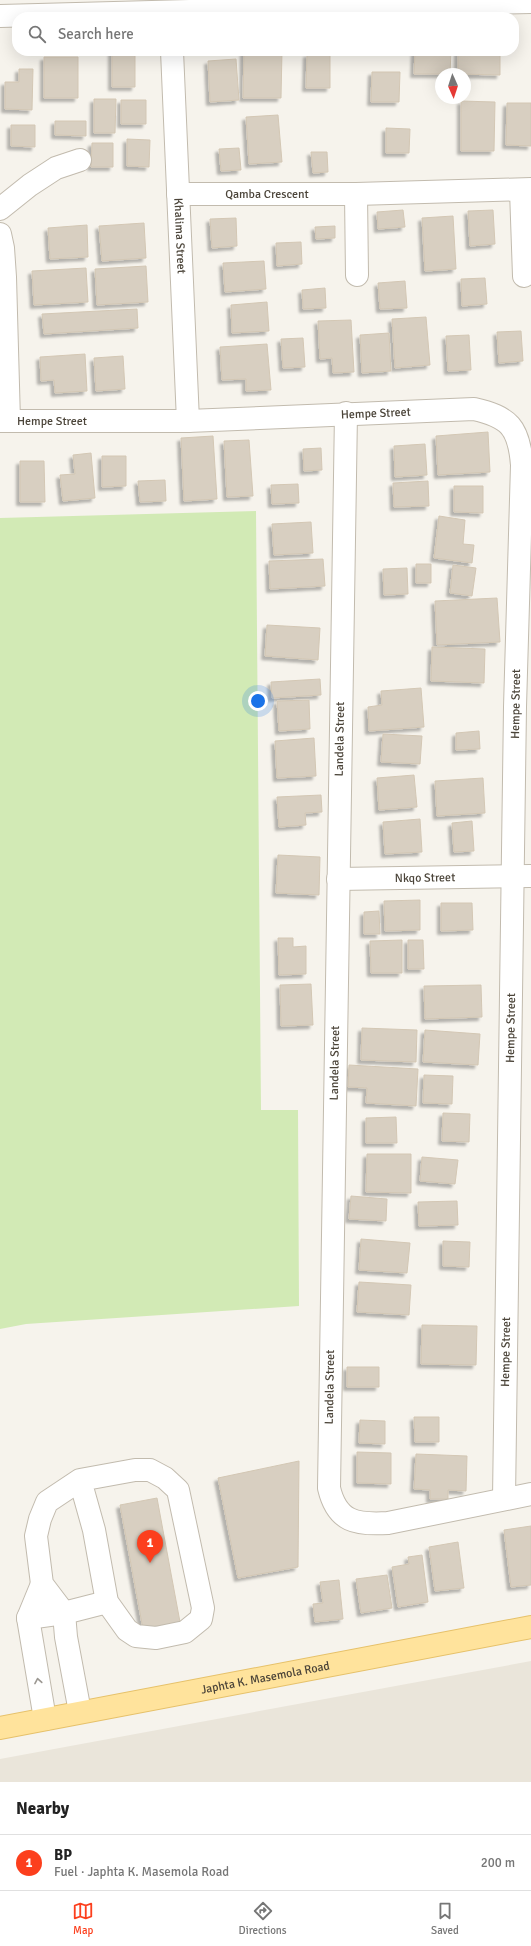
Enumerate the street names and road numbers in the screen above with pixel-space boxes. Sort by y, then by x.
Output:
street label: Qamba Crescent [225,187,309,202]
street label: Khalima Street [171,197,189,274]
street label: Hempe Street [341,404,411,422]
street label: Hempe Street [17,414,87,429]
street label: Hempe Street [508,669,524,739]
street label: Landela Street [332,702,348,776]
street label: Nkqo Street [395,870,455,886]
street label: Hempe Street [503,993,519,1063]
street label: Landela Street [327,1026,343,1100]
street label: Hempe Street [498,1317,514,1387]
street label: Landela Street [322,1350,338,1424]
street label: Japhta K. Masemola Road [200,1658,331,1697]

